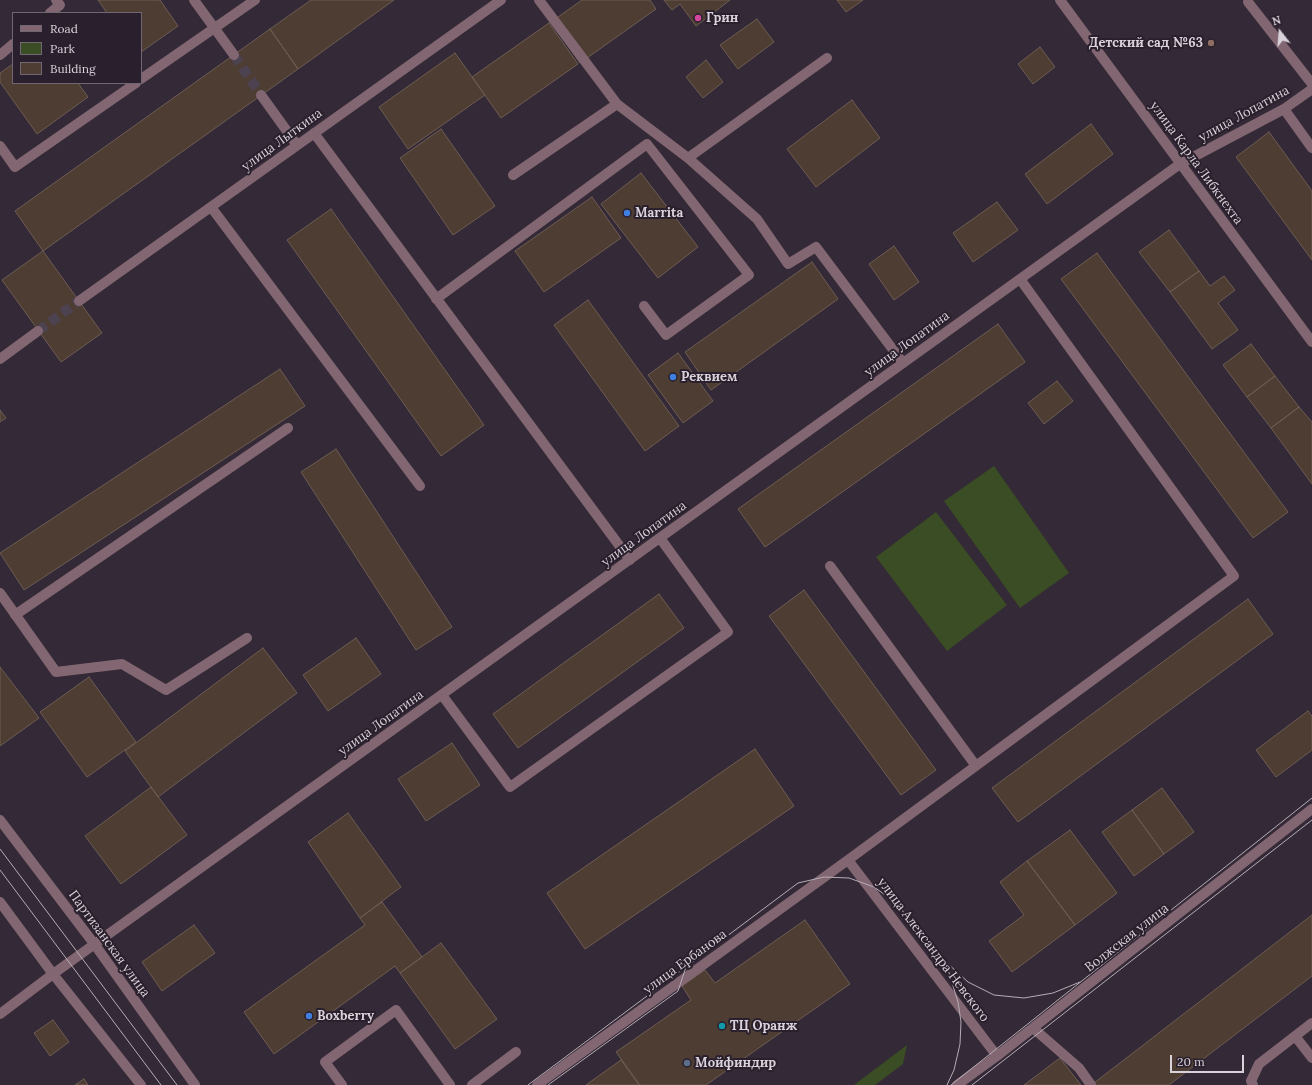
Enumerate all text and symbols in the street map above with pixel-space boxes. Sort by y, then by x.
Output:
place label: Грин [706,10,738,26]
legend [12,12,142,84]
north arrow [1260,12,1300,52]
marker: Грин [693,13,703,23]
text: N [1270,13,1283,28]
text: Road [50,21,78,36]
place label: Детский сад №63 [1089,35,1203,51]
marker: Детский сад №63 [1206,38,1216,48]
text: Park [50,41,75,56]
text: Building [50,61,96,76]
street label: улица Лопатина [1196,83,1292,145]
street label: улица Карла Либкнехта [1146,98,1246,228]
street label: улица Лыткина [239,106,325,174]
place label: Marrita [635,205,683,221]
marker: Marrita [622,208,632,218]
street label: улица Лопатина [861,308,953,380]
place label: Реквием [681,369,737,385]
marker: Реквием [668,372,678,382]
street label: улица Лопатина [598,498,690,570]
street label: улица Лопатина [335,687,427,759]
street label: улица Александра Невского [874,875,992,1025]
street label: Партизанская улица [65,888,153,1000]
street label: Волжская улица [1082,900,1172,976]
street label: улица Ербанова [640,926,730,998]
place label: Boxberry [317,1008,374,1024]
marker: Boxberry [304,1011,314,1021]
place label: ТЦ Оранж [730,1018,797,1034]
marker: ТЦ Оранж [717,1021,727,1031]
scale bar [1172,1047,1246,1073]
text: 20 m [1177,1054,1205,1069]
place label: Мойфиндир [695,1055,776,1071]
marker: Мойфиндир [682,1058,692,1068]

